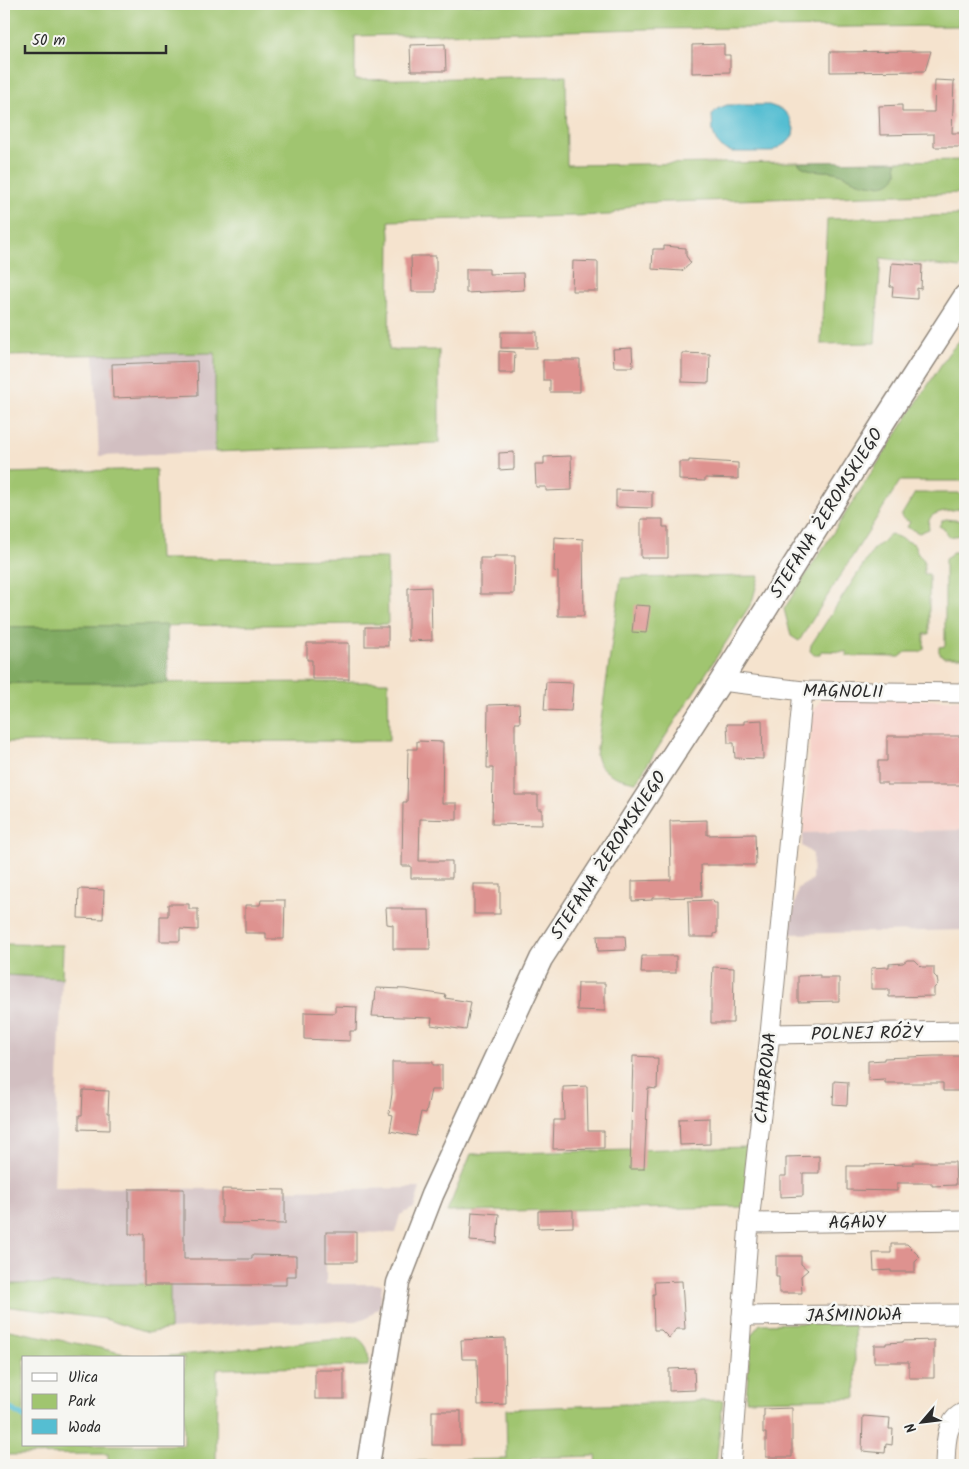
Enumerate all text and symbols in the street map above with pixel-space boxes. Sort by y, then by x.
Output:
scale bar [25,22,166,54]
text: 50 m [32,29,66,53]
street label: STEFANA ŻEROMSKIEGO [763,423,892,605]
street label: MAGNOLII [803,677,883,708]
street label: STEFANA ŻEROMSKIEGO [544,766,675,946]
street label: POLNEJ RÓŻY [811,1019,924,1050]
street label: CHABROWA [747,1031,786,1125]
street label: AGAWY [828,1208,887,1238]
street label: JAŚMINOWA [805,1301,903,1332]
legend [22,1356,185,1446]
text: Ulica [68,1366,98,1390]
text: Park [68,1390,96,1414]
north arrow [896,1396,946,1446]
text: Woda [68,1416,101,1440]
text: N [900,1418,923,1437]

